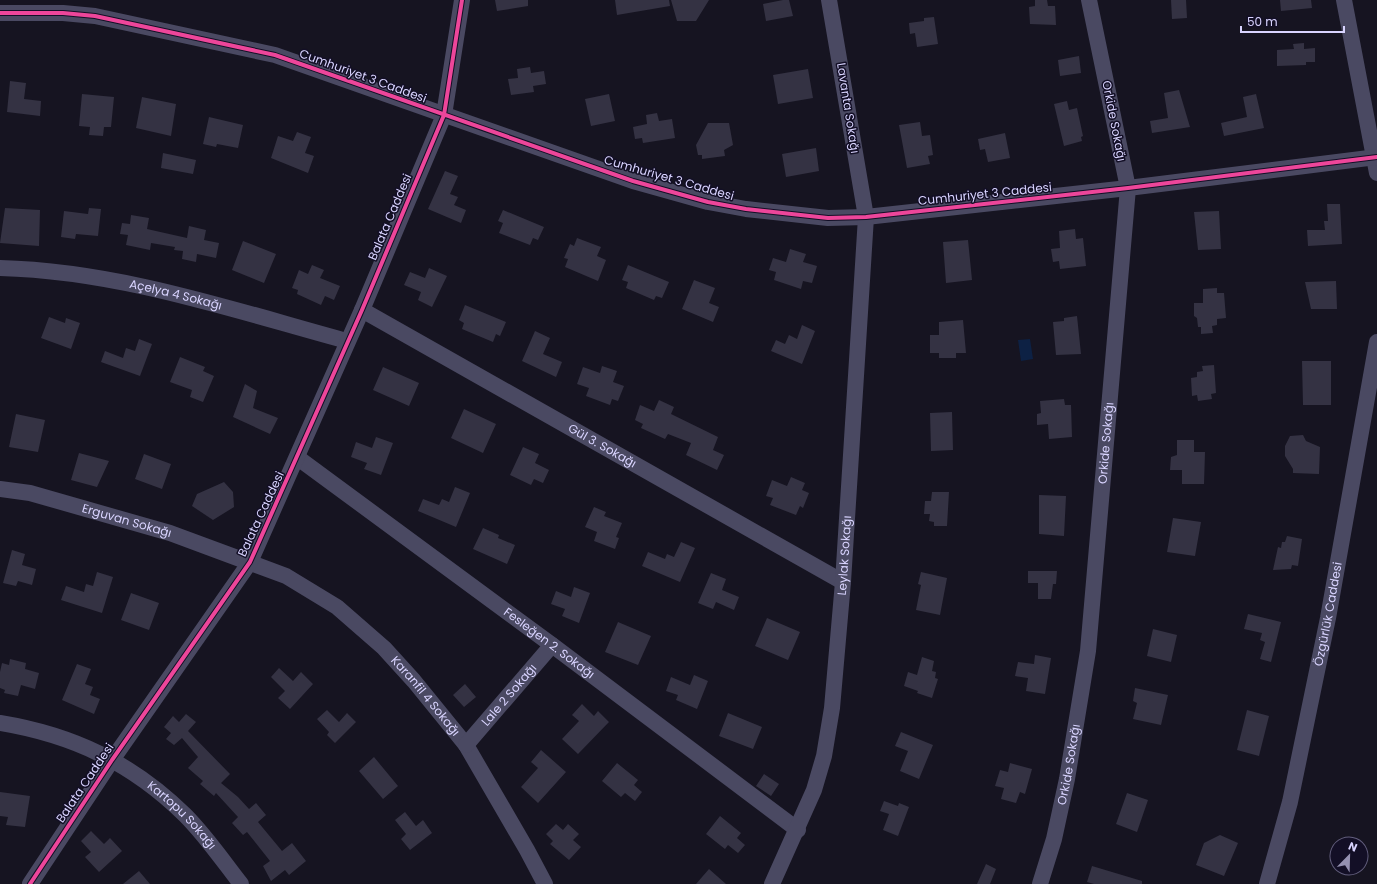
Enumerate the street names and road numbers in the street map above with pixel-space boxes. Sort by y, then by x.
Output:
street label: Cumhuriyet 3 Caddesi [297,45,429,107]
street label: Lavanta Sokağı [833,61,864,155]
street label: Orkide Sokağı [1098,79,1131,163]
street label: Cumhuriyet 3 Caddesi [602,151,736,204]
street label: Balata Caddesi [364,171,415,263]
street label: Cumhuriyet 3 Caddesi [917,178,1053,209]
street label: Açelya 4 Sokağı [128,275,224,314]
street label: Orkide Sokağı [1093,401,1117,485]
street label: Gül 3. Sokağı [565,419,640,472]
street label: Balata Caddesi [233,468,288,559]
street label: Erguvan Sokağı [80,499,174,541]
street label: Leylak Sokağı [833,515,855,596]
street label: Özgürlük Caddesi [1309,561,1346,667]
street label: Fesleğen 2. Sokağı [500,603,598,682]
street label: Karanfil 4 Sokağı [387,652,464,739]
street label: Lale 2 Sokağı [477,660,540,729]
street label: Orkide Sokağı [1053,723,1084,807]
street label: Balata Caddesi [52,740,118,826]
street label: Kartopu Sokağı [144,777,221,853]

